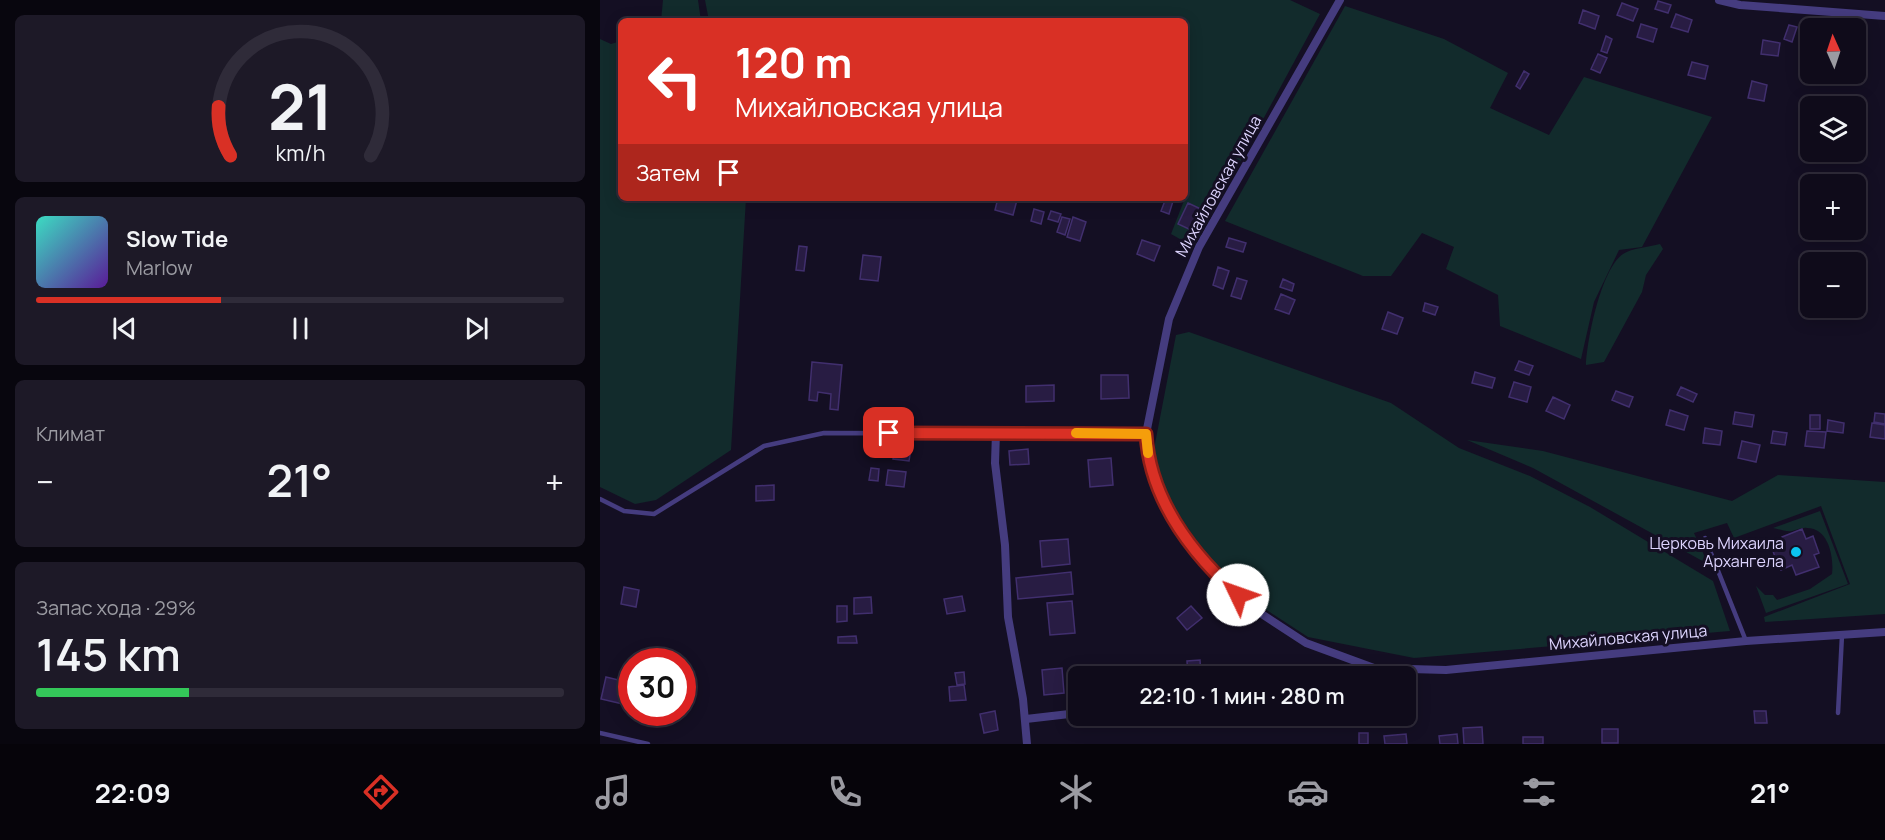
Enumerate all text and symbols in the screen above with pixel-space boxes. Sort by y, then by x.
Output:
north arrow [1800,18,1866,84]
map controls [1800,18,1866,318]
text: 120 m [735,33,852,91]
icon: left [636,42,714,120]
text: 21 [268,63,332,149]
text: Михайловская улица [735,88,1003,125]
button: layers [1800,96,1866,162]
street label: Михайловская улица [1170,111,1266,261]
text: km/h [275,138,325,167]
icon: arrive [712,156,745,189]
text: Затем [636,158,700,188]
button: + [1800,174,1866,240]
text: Slow Tide [126,224,228,254]
button: − [1800,252,1866,318]
text: Marlow [126,254,193,281]
icon: previous [108,312,141,345]
icon: pause [284,312,317,345]
icon: next [460,312,493,345]
pin [863,407,914,458]
icon: arrive [872,416,905,449]
text: Климат [36,420,105,447]
text: 21° [267,449,332,511]
text: − [36,459,54,504]
text: + [545,459,564,504]
place label: Церковь Михаила Архангела [1649,532,1784,572]
marker: Церковь Михаила Архангела [1789,545,1803,559]
position arrow [1206,563,1270,627]
text: Запас хода · 29% [36,594,196,621]
street label: Михайловская улица [1548,619,1708,655]
text: 145 km [36,623,181,685]
speed limit sign: 30 [618,648,696,726]
text: 22:10 · 1 мин · 280 m [1139,681,1345,711]
icon: directions [360,771,402,813]
icon: music [592,771,634,813]
icon: phone [824,771,866,813]
icon: climate [1055,771,1097,813]
icon: car [1287,771,1329,813]
icon: filters [1518,771,1560,813]
text: 22:09 [95,774,171,811]
text: 21° [1750,774,1790,811]

